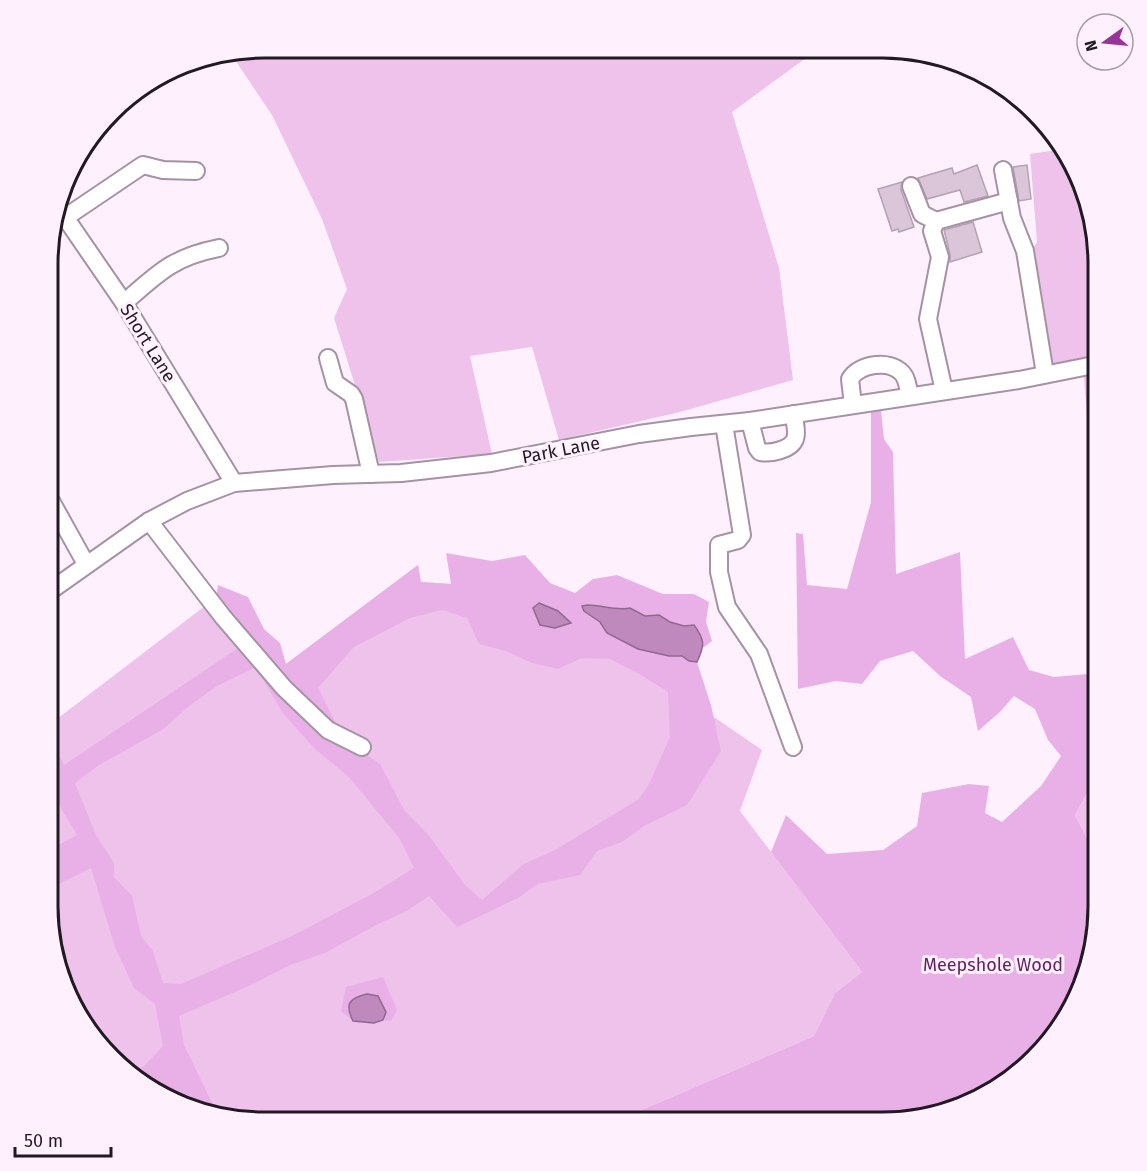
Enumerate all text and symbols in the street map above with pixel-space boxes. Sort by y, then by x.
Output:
north arrow [1075,12,1135,72]
text: N [1080,38,1102,53]
street label: Short Lane [115,300,181,386]
street label: Park Lane [520,432,602,468]
park label: Meepshole Wood [923,954,1063,976]
scale bar [15,1120,111,1158]
text: 50 m [24,1130,63,1152]

